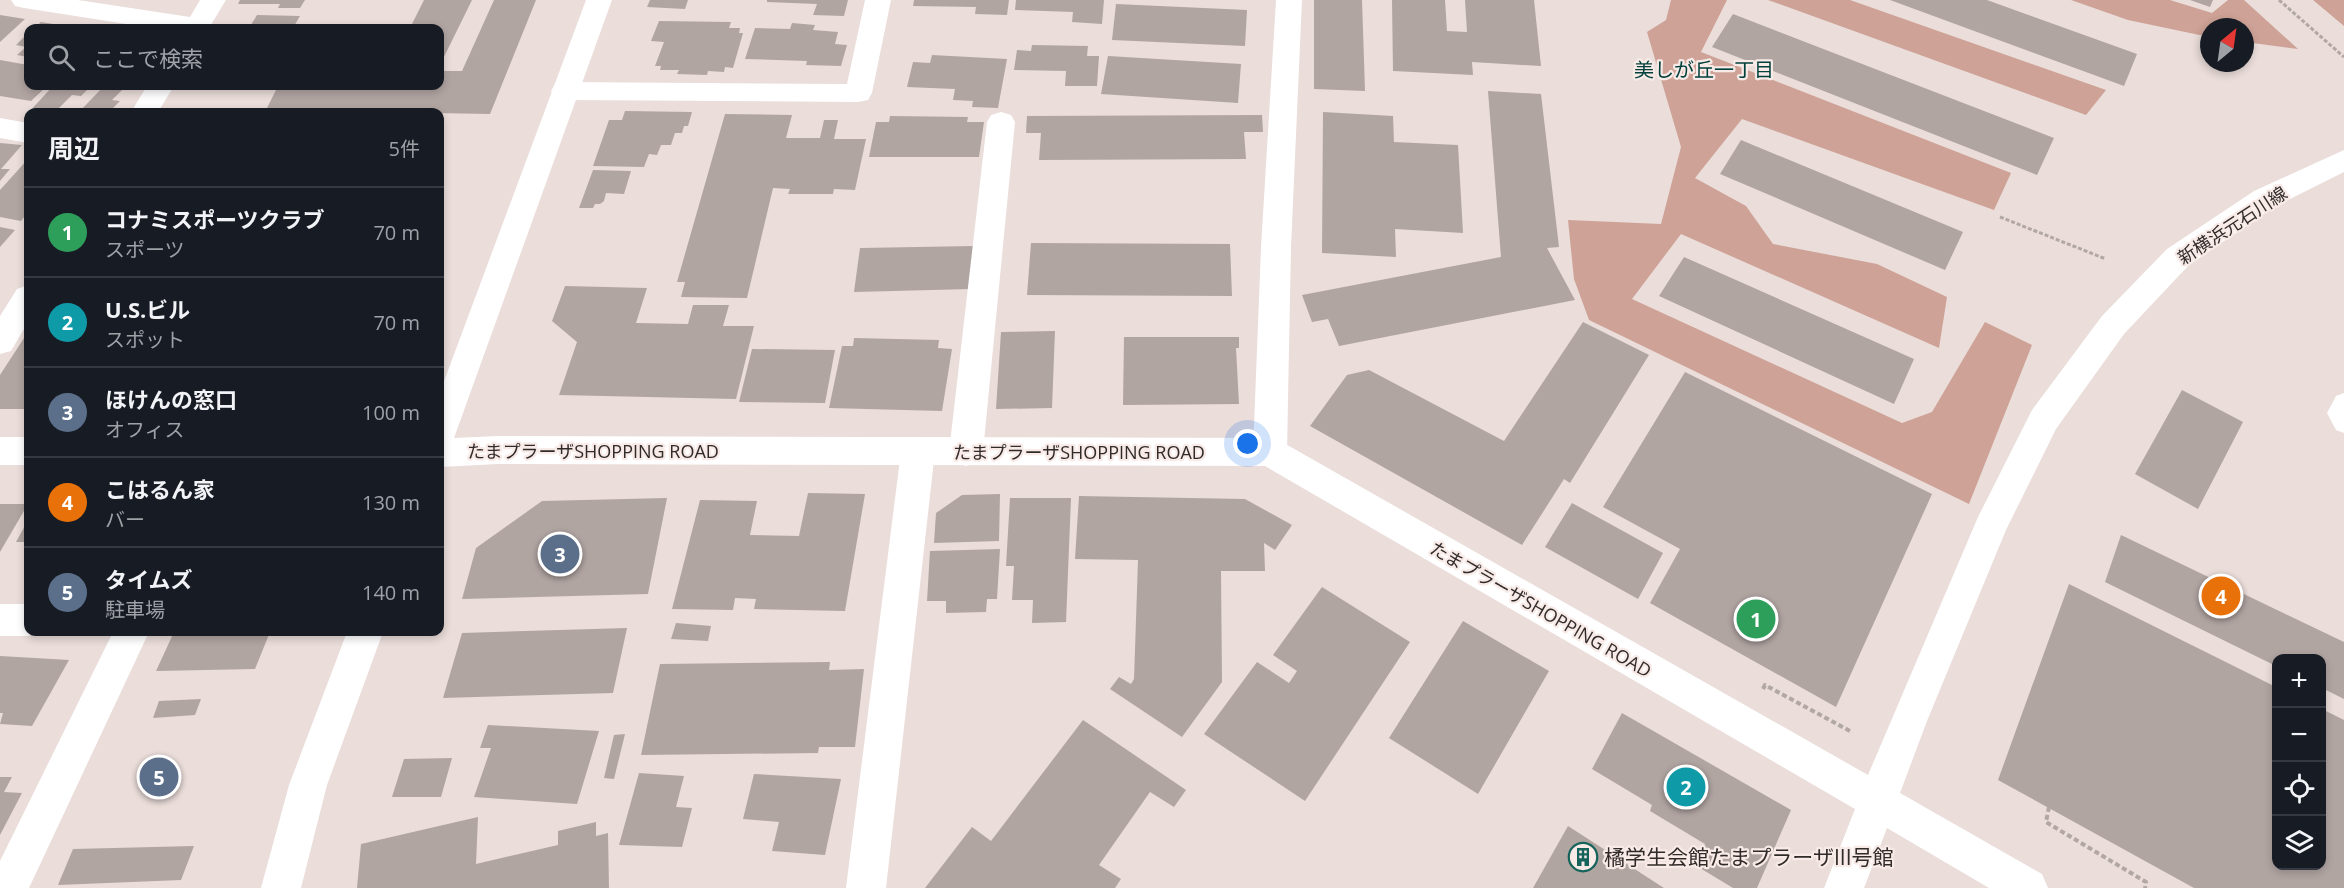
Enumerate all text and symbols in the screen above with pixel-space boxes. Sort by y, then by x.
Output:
north arrow [2200,18,2254,72]
search box [24,24,444,90]
icon: search [45,41,78,74]
text: ここで検索 [93,43,203,73]
district label: 美しが丘一丁目 [1634,56,1774,83]
text: 周辺 [48,130,100,166]
text: 5件 [389,135,420,162]
street label: 新横浜元石川線 [2173,181,2291,269]
text: コナミスポーツクラブ [105,204,325,234]
text: 1 [62,219,73,246]
text: 70 m [373,219,420,246]
text: スポーツ [105,236,185,263]
text: U.S.ビル [105,294,190,324]
text: 2 [62,309,73,336]
text: 70 m [373,309,420,336]
text: スポット [105,326,185,353]
text: ほけんの窓口 [105,384,237,414]
text: 3 [62,399,73,426]
text: 100 m [362,399,420,426]
text: オフィス [105,416,185,443]
your location [1233,429,1262,458]
street label: たまプラーザSHOPPING ROAD [467,439,719,463]
street label: たまプラーザSHOPPING ROAD [953,440,1205,464]
text: こはるん家 [105,474,215,504]
text: 4 [62,489,73,516]
text: 130 m [362,489,420,516]
text: バー [105,506,145,533]
pin: 3 [540,532,580,576]
street label: たまプラーザSHOPPING ROAD [1426,536,1656,682]
text: タイムズ [105,564,193,594]
pin: 4 [2202,574,2240,618]
text: 5 [62,579,73,606]
text: 140 m [362,579,420,606]
text: 駐車場 [105,596,165,623]
pin: 1 [1736,596,1776,642]
map controls [2272,654,2326,870]
button: + [2272,654,2326,708]
button: − [2272,708,2326,762]
pin: 5 [140,754,178,800]
button: locate [2272,762,2326,816]
pin: 2 [1666,764,1706,810]
button: layers [2272,816,2326,870]
building icon: 橘学生会館たまプラーザIII号館 [1567,841,1599,873]
place label: 橘学生会館たまプラーザIII号館 [1604,843,1894,871]

